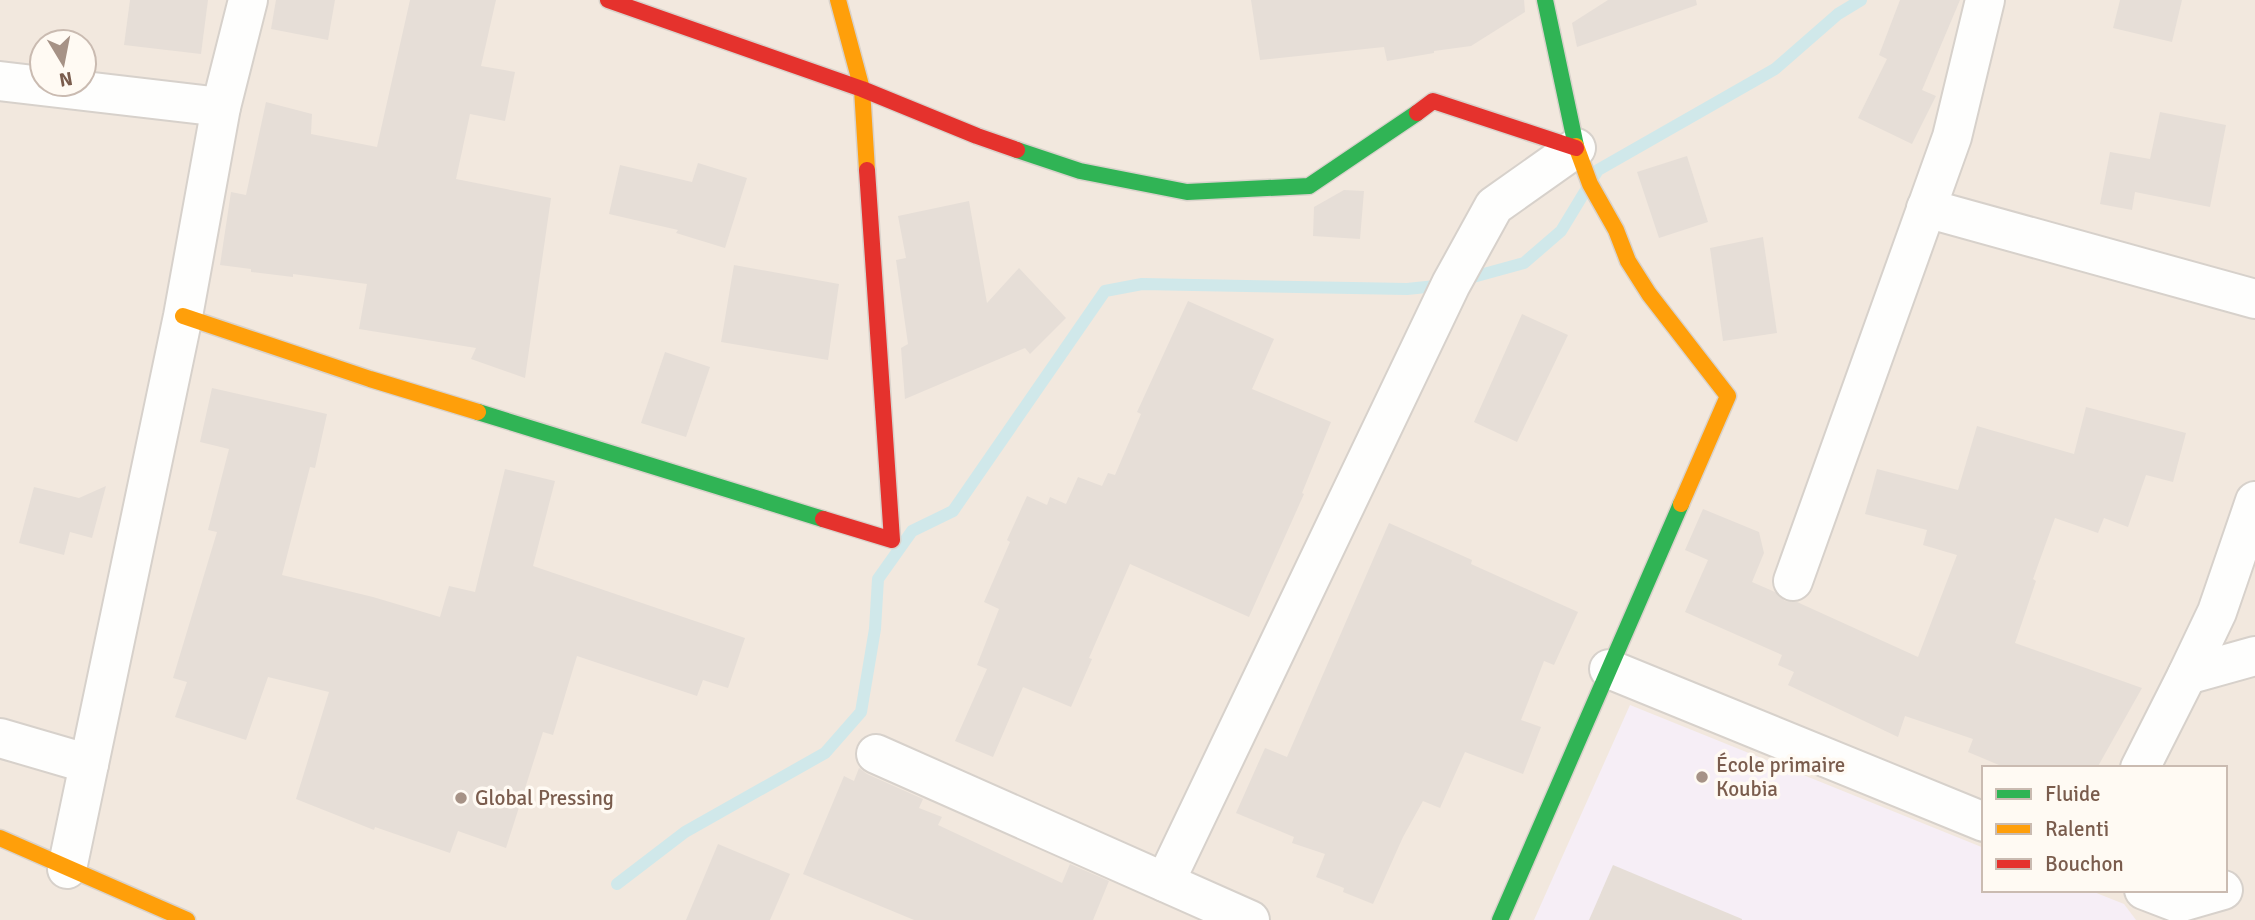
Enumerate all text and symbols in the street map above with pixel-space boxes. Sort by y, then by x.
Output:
north arrow [28,28,98,98]
text: N [57,66,74,92]
place label: École primaire Koubia [1716,752,1845,802]
legend [1982,766,2227,892]
marker: École primaire Koubia [1694,769,1710,785]
text: Fluide [2045,781,2101,807]
place label: Global Pressing [475,785,614,811]
marker: Global Pressing [453,790,469,806]
text: Ralenti [2045,816,2109,842]
text: Bouchon [2045,851,2124,877]

